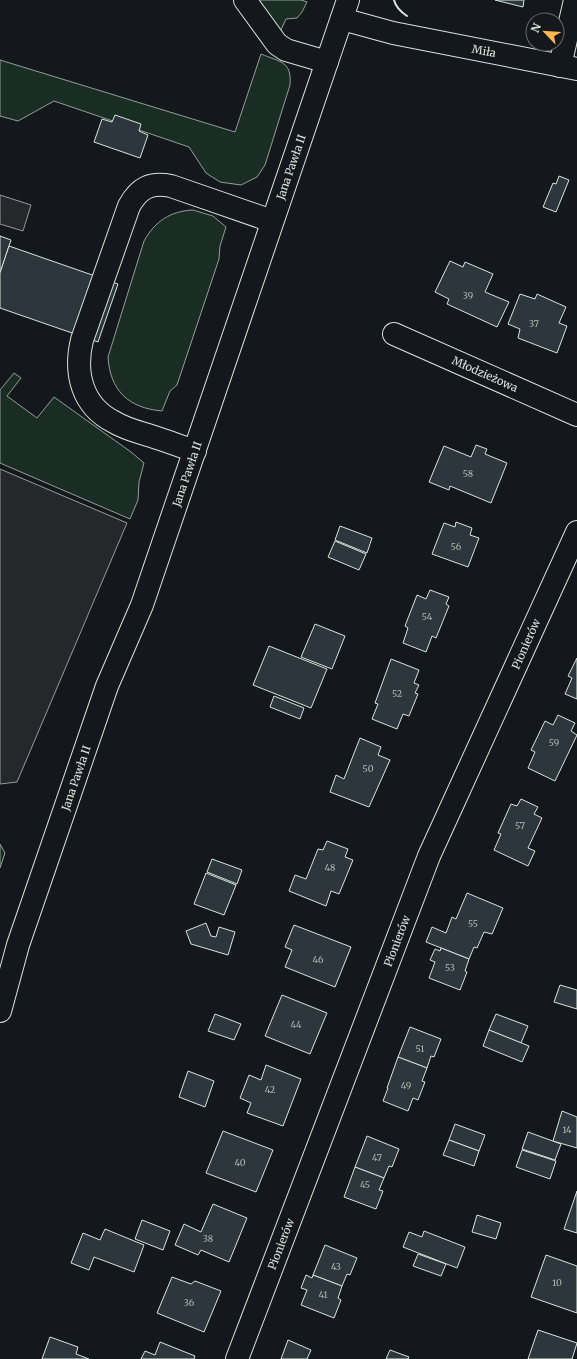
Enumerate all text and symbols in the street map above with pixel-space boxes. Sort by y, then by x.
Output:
north arrow [525,12,565,52]
text: N [528,21,544,35]
street label: Miła [471,42,497,60]
street label: Jana Pawła II [273,133,309,202]
house number: 39 [463,290,473,301]
house number: 37 [529,318,539,329]
street label: Młodzieżowa [450,353,520,395]
street label: Jana Pawła II [169,440,205,509]
house number: 58 [463,468,473,479]
house number: 56 [451,541,462,552]
house number: 54 [422,611,433,622]
street label: Pionierów [509,616,544,671]
house number: 52 [392,688,402,699]
house number: 59 [549,737,559,748]
street label: Jana Pawła II [58,744,94,813]
house number: 50 [363,763,374,774]
house number: 57 [515,820,525,831]
house number: 48 [325,862,335,873]
street label: Pionierów [381,913,413,969]
house number: 55 [468,918,478,929]
house number: 46 [313,954,324,965]
house number: 53 [445,962,455,973]
house number: 44 [290,1019,302,1030]
house number: 51 [416,1043,424,1054]
house number: 49 [401,1080,411,1091]
house number: 42 [265,1084,275,1095]
house number: 14 [562,1124,572,1135]
house number: 47 [372,1152,382,1163]
house number: 40 [234,1157,246,1168]
house number: 45 [360,1179,370,1190]
street label: Pionierów [265,1216,297,1272]
house number: 38 [203,1233,213,1244]
house number: 43 [331,1261,341,1272]
house number: 10 [552,1277,562,1288]
house number: 41 [319,1289,327,1300]
house number: 36 [184,1297,195,1308]

